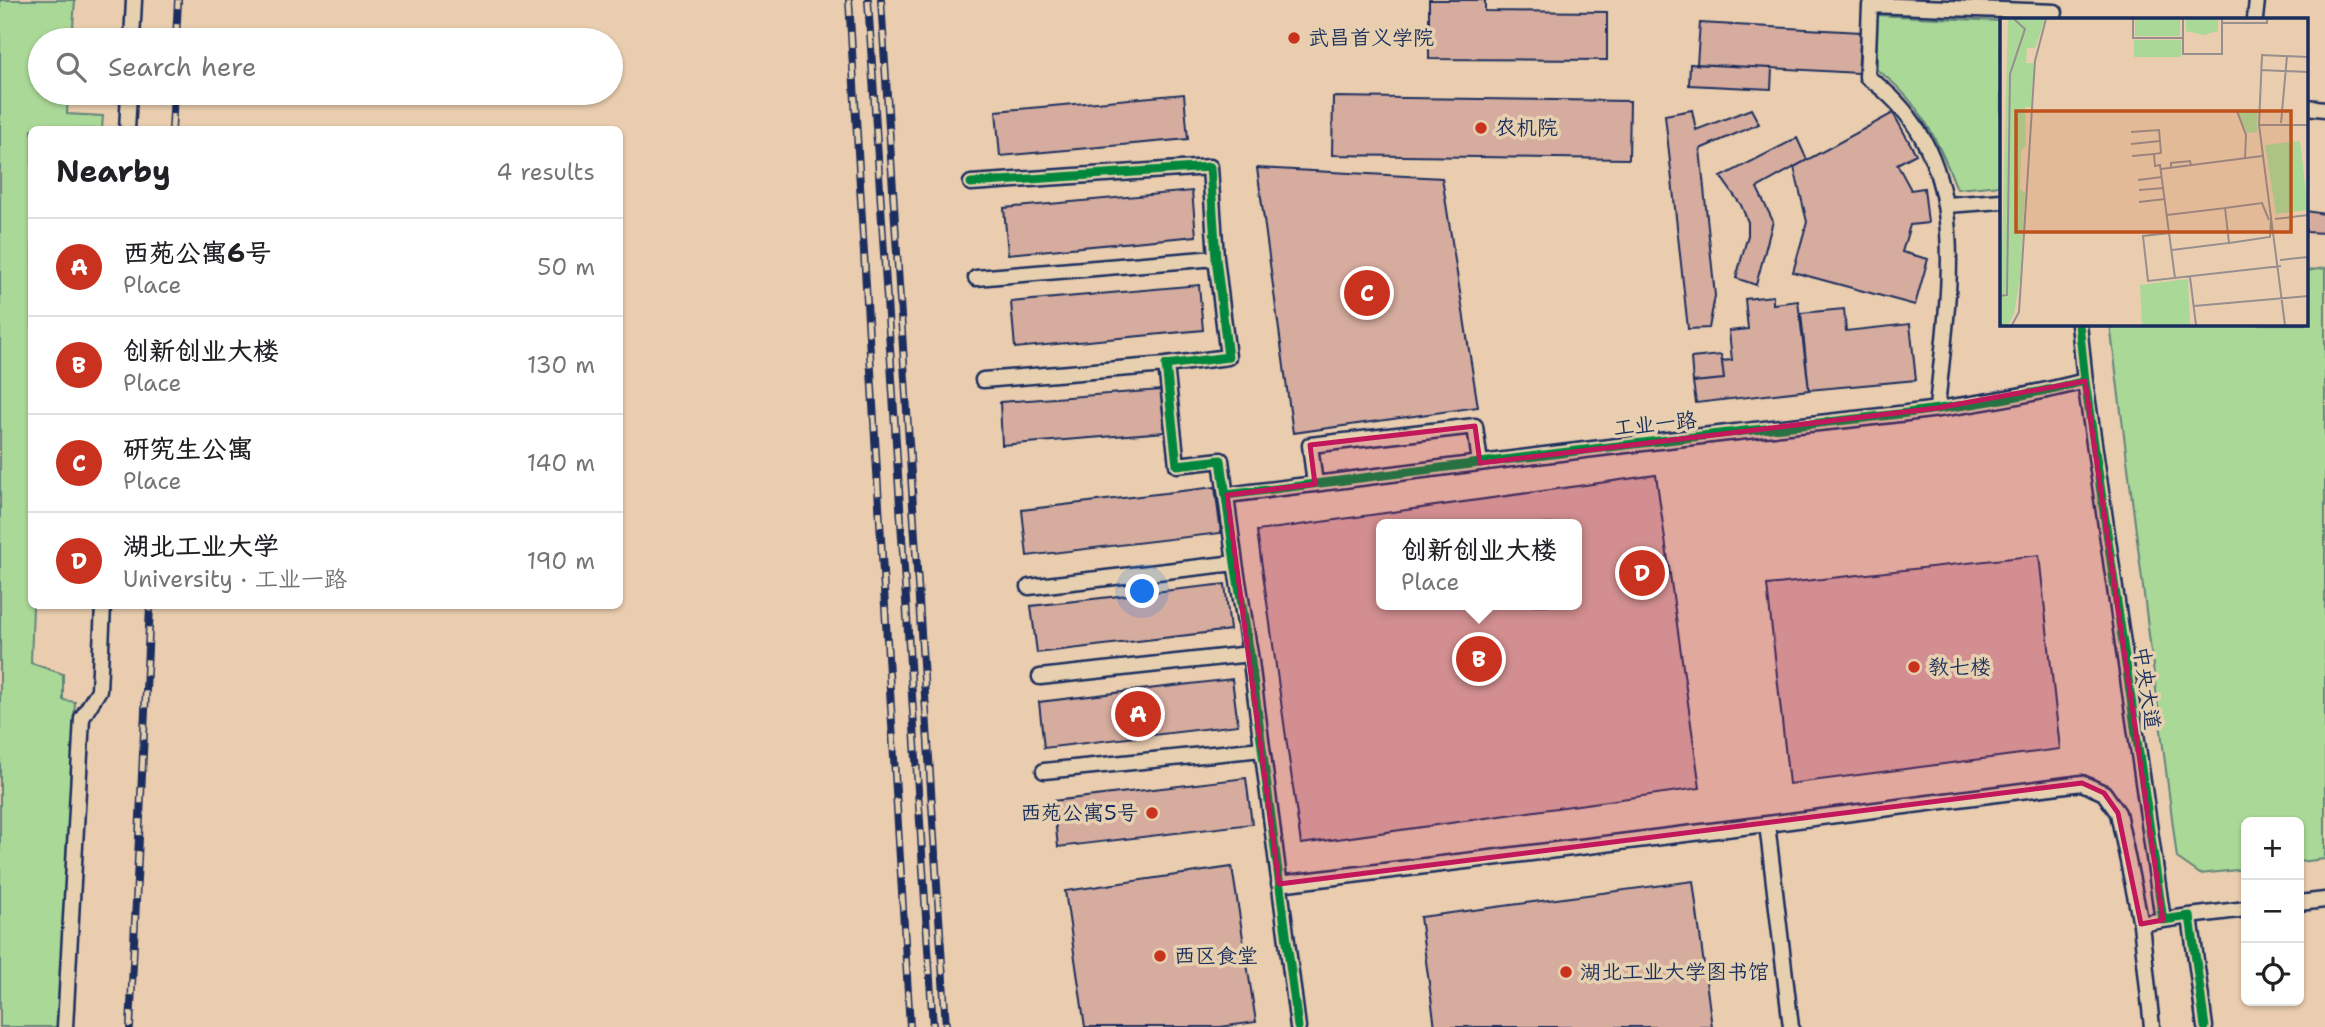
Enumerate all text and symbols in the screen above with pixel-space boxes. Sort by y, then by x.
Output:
inset map [2000,18,2308,326]
place label: 武昌首义学院 [1308,24,1434,52]
search box [28,28,623,105]
marker: 武昌首义学院 [1286,30,1302,46]
icon: search [52,48,90,86]
text: Search here [108,49,257,84]
place label: 农机院 [1495,114,1558,142]
marker: 农机院 [1473,120,1489,136]
text: Nearby [56,151,171,192]
text: 4 results [496,157,595,187]
text: 西苑公寓6号 [123,235,271,270]
text: A [70,252,88,282]
text: 50 m [537,252,595,282]
pin: C [1344,267,1390,319]
text: Place [123,270,182,300]
text: 创新创业大楼 [123,333,279,368]
text: B [72,350,86,380]
text: 130 m [527,350,595,380]
text: Place [123,368,182,398]
street label: 工业一路 [1612,406,1698,442]
text: 研究生公寓 [123,431,253,466]
text: C [72,448,86,478]
text: 140 m [527,448,595,478]
text: Place [123,466,182,496]
popup [1376,519,1582,610]
text: 湖北工业大学 [123,528,279,563]
text: 创新创业大楼 [1401,532,1557,567]
text: D [71,546,87,576]
text: 190 m [527,546,595,576]
pin: D [1619,547,1665,599]
text: University · 工业一路 [123,564,347,594]
text: Place [1401,567,1460,597]
your location [1125,574,1159,608]
pin: B [1456,633,1502,685]
street label: 中央大道 [2127,644,2167,732]
place label: 教七楼 [1928,653,1991,681]
marker: 教七楼 [1906,659,1922,675]
pin: A [1115,688,1161,740]
place label: 西苑公寓5号 [1020,799,1138,827]
marker: 西苑公寓5号 [1144,805,1160,821]
map controls [2241,817,2304,1006]
button: + [2241,817,2304,880]
button: − [2241,880,2304,943]
place label: 西区食堂 [1174,942,1258,970]
button: locate [2241,943,2304,1006]
marker: 西区食堂 [1152,948,1168,964]
place label: 湖北工业大学图书馆 [1580,958,1769,986]
marker: 湖北工业大学图书馆 [1558,964,1574,980]

